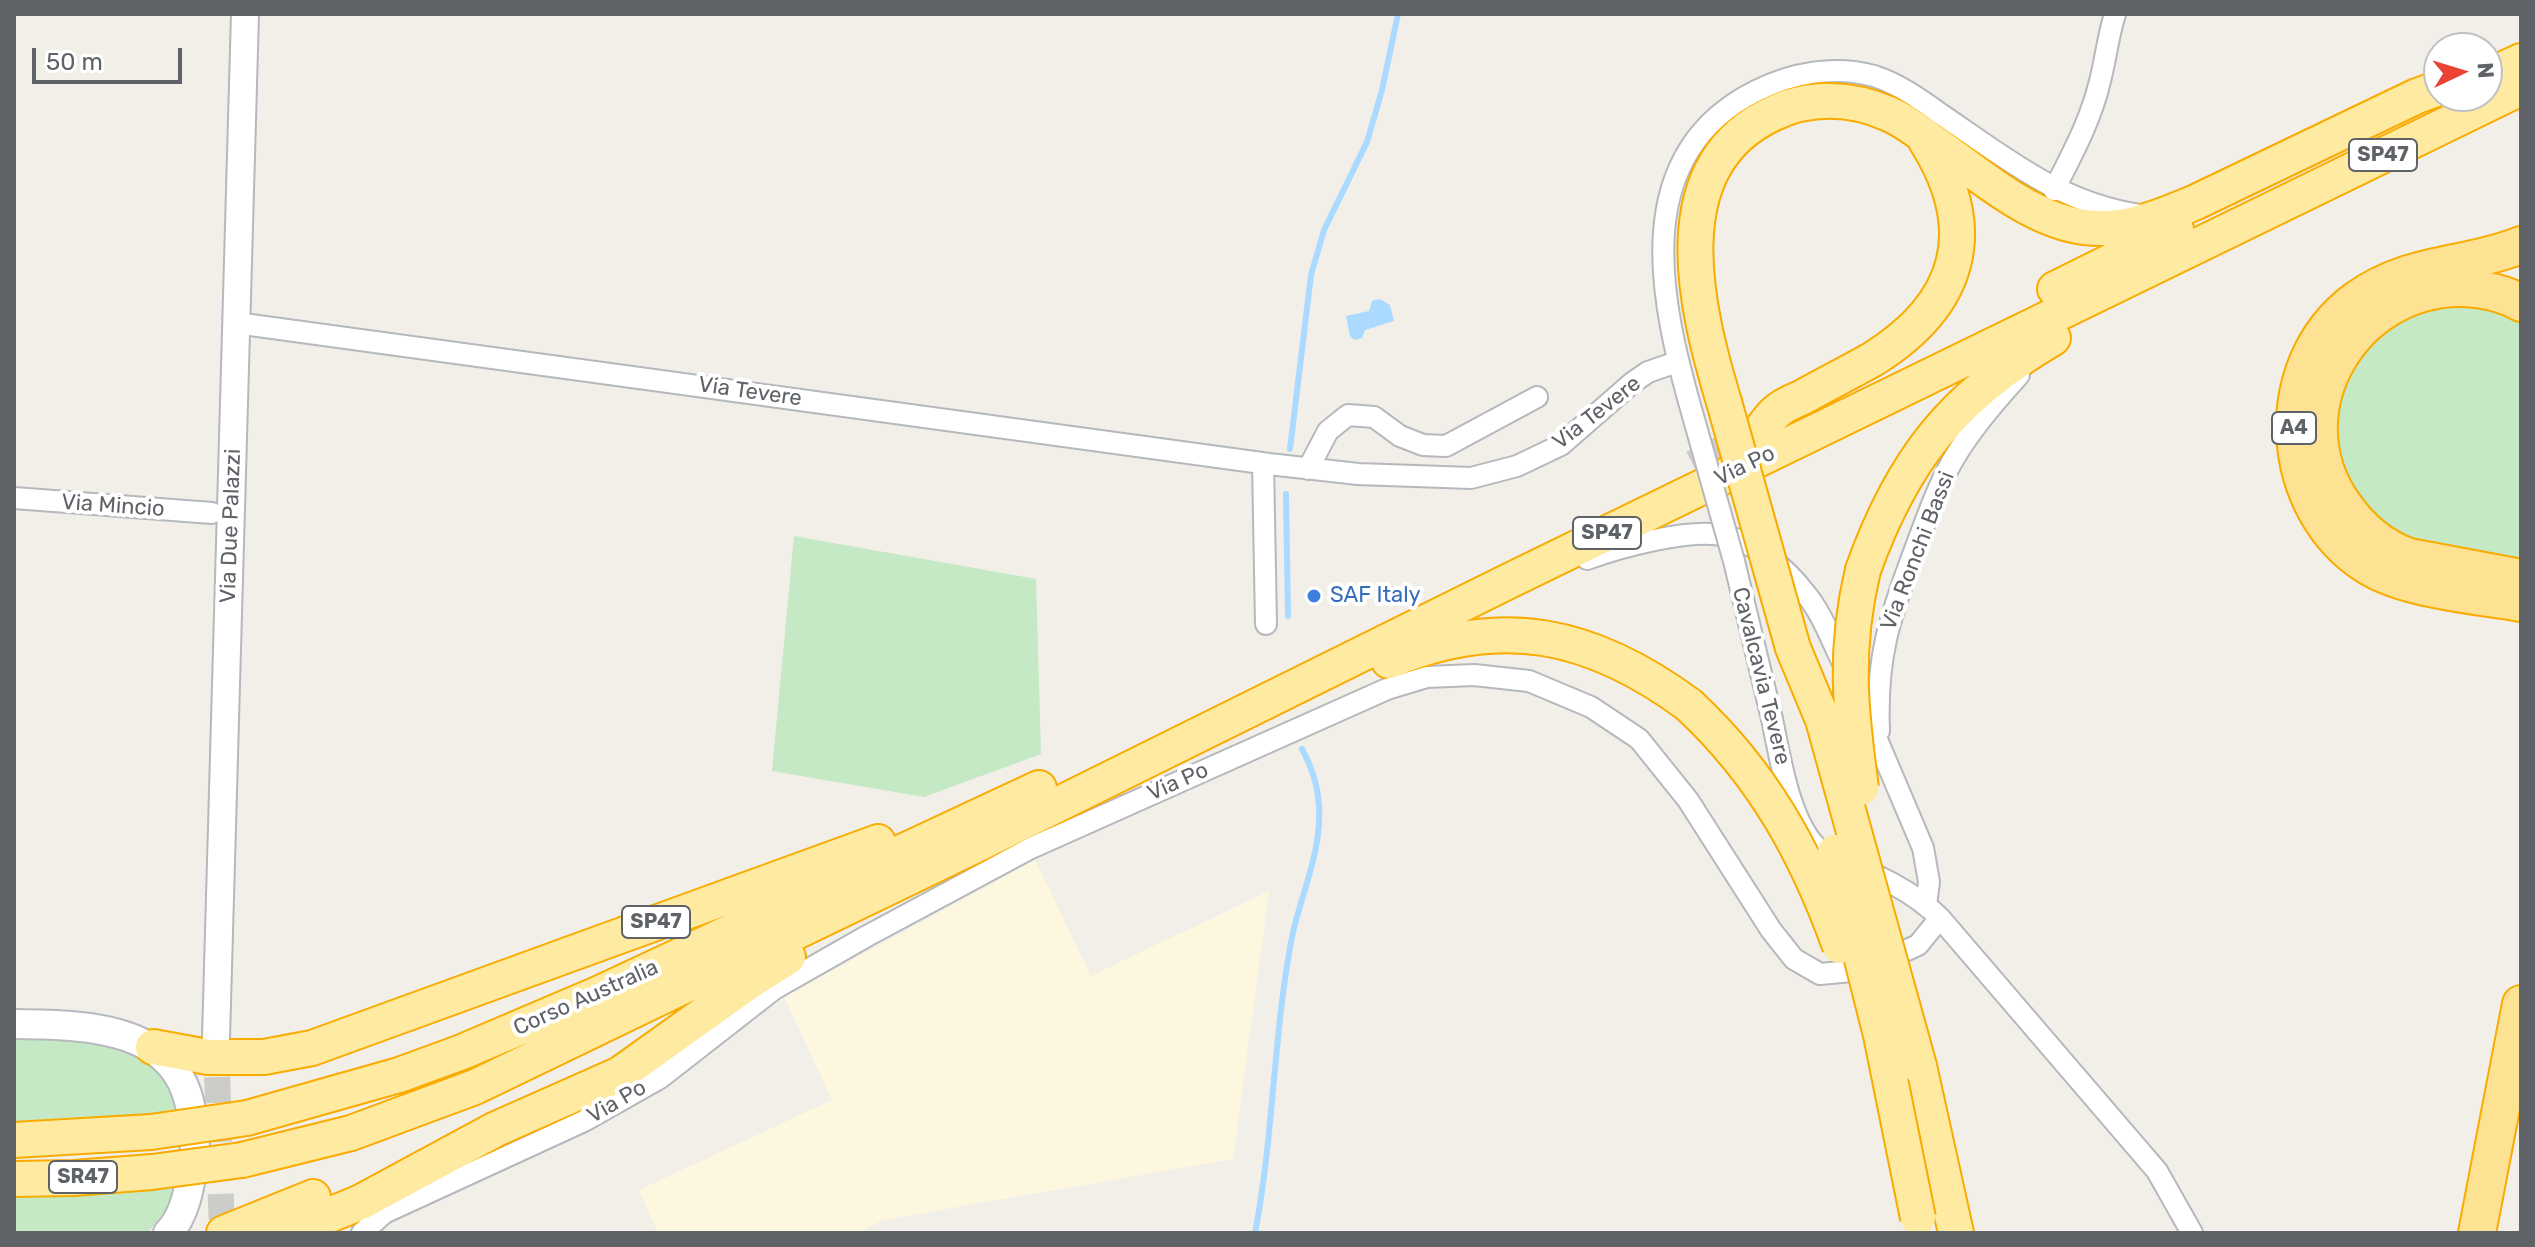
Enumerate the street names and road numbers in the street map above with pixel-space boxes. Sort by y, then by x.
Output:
road number: SP47 [2349,139,2417,171]
street label: Via Tevere [1548,370,1646,456]
street label: Via Tevere [697,372,803,412]
road number: A4 [2272,412,2316,444]
street label: Via Po [1711,440,1779,492]
street label: Via Due Palazzi [215,448,247,604]
street label: Via Ronchi Bassi [1876,468,1960,634]
street label: Via Mincio [60,489,166,523]
road number: SP47 [1573,517,1641,549]
street label: Cavalcavia Tevere [1726,584,1796,768]
street label: Via Po [1143,757,1213,807]
road number: SP47 [622,906,690,938]
street label: Corso Australia [510,954,662,1042]
street label: Via Po [583,1075,651,1129]
road number: SR47 [49,1161,117,1193]

